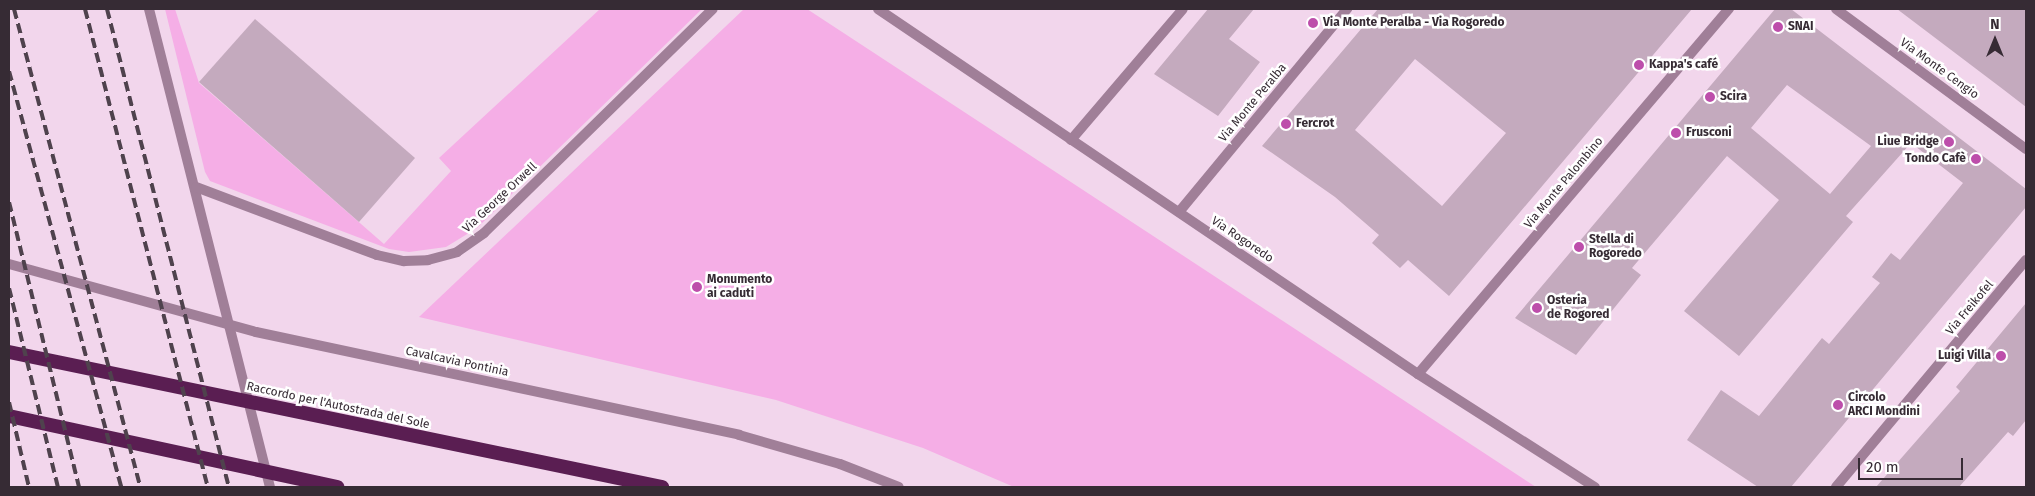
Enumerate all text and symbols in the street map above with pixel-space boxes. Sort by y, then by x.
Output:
north arrow [1970,15,2020,65]
place label: Via Monte Peralba - Via Rogoredo [1323,16,1504,30]
text: N [1990,16,2000,33]
marker: Via Monte Peralba - Via Rogoredo [1307,17,1319,29]
place label: SNAI [1788,20,1813,34]
marker: SNAI [1772,21,1784,33]
street label: Via Monte Cengio [1897,36,1981,102]
place label: Kappa's café [1649,58,1718,72]
marker: Kappa's café [1633,59,1645,71]
street label: Via Monte Peralba [1216,61,1290,145]
place label: Scira [1720,90,1747,104]
marker: Scira [1704,91,1716,103]
place label: Fercrot [1296,117,1334,131]
marker: Fercrot [1280,118,1292,130]
place label: Frusconi [1686,126,1732,140]
marker: Frusconi [1670,127,1682,139]
street label: Via Monte Palombino [1522,134,1606,232]
place label: Liue Bridge [1877,135,1939,149]
marker: Liue Bridge [1943,136,1955,148]
place label: Tondo Cafè [1905,152,1966,166]
marker: Tondo Cafè [1970,153,1982,165]
street label: Via George Orwell [460,160,540,236]
street label: Via Rogoredo [1208,214,1276,266]
place label: Stella di Rogoredo [1589,233,1642,261]
marker: Stella di Rogoredo [1573,241,1585,253]
place label: Monumento ai caduti [707,273,772,301]
street label: Via Freikofel [1943,278,1997,338]
marker: Monumento ai caduti [691,281,703,293]
place label: Osteria de Rogored [1547,294,1610,322]
marker: Osteria de Rogored [1531,302,1543,314]
street label: Cavalcavia Pontinia [404,344,510,380]
place label: Luigi Villa [1938,349,1991,363]
marker: Luigi Villa [1995,350,2007,362]
street label: Raccordo per l'Autostrada del Sole [245,380,431,432]
place label: Circolo ARCI Mondini [1848,391,1920,419]
marker: Circolo ARCI Mondini [1832,399,1844,411]
scale bar [1860,448,1965,480]
text: 20 m [1866,458,1899,476]

